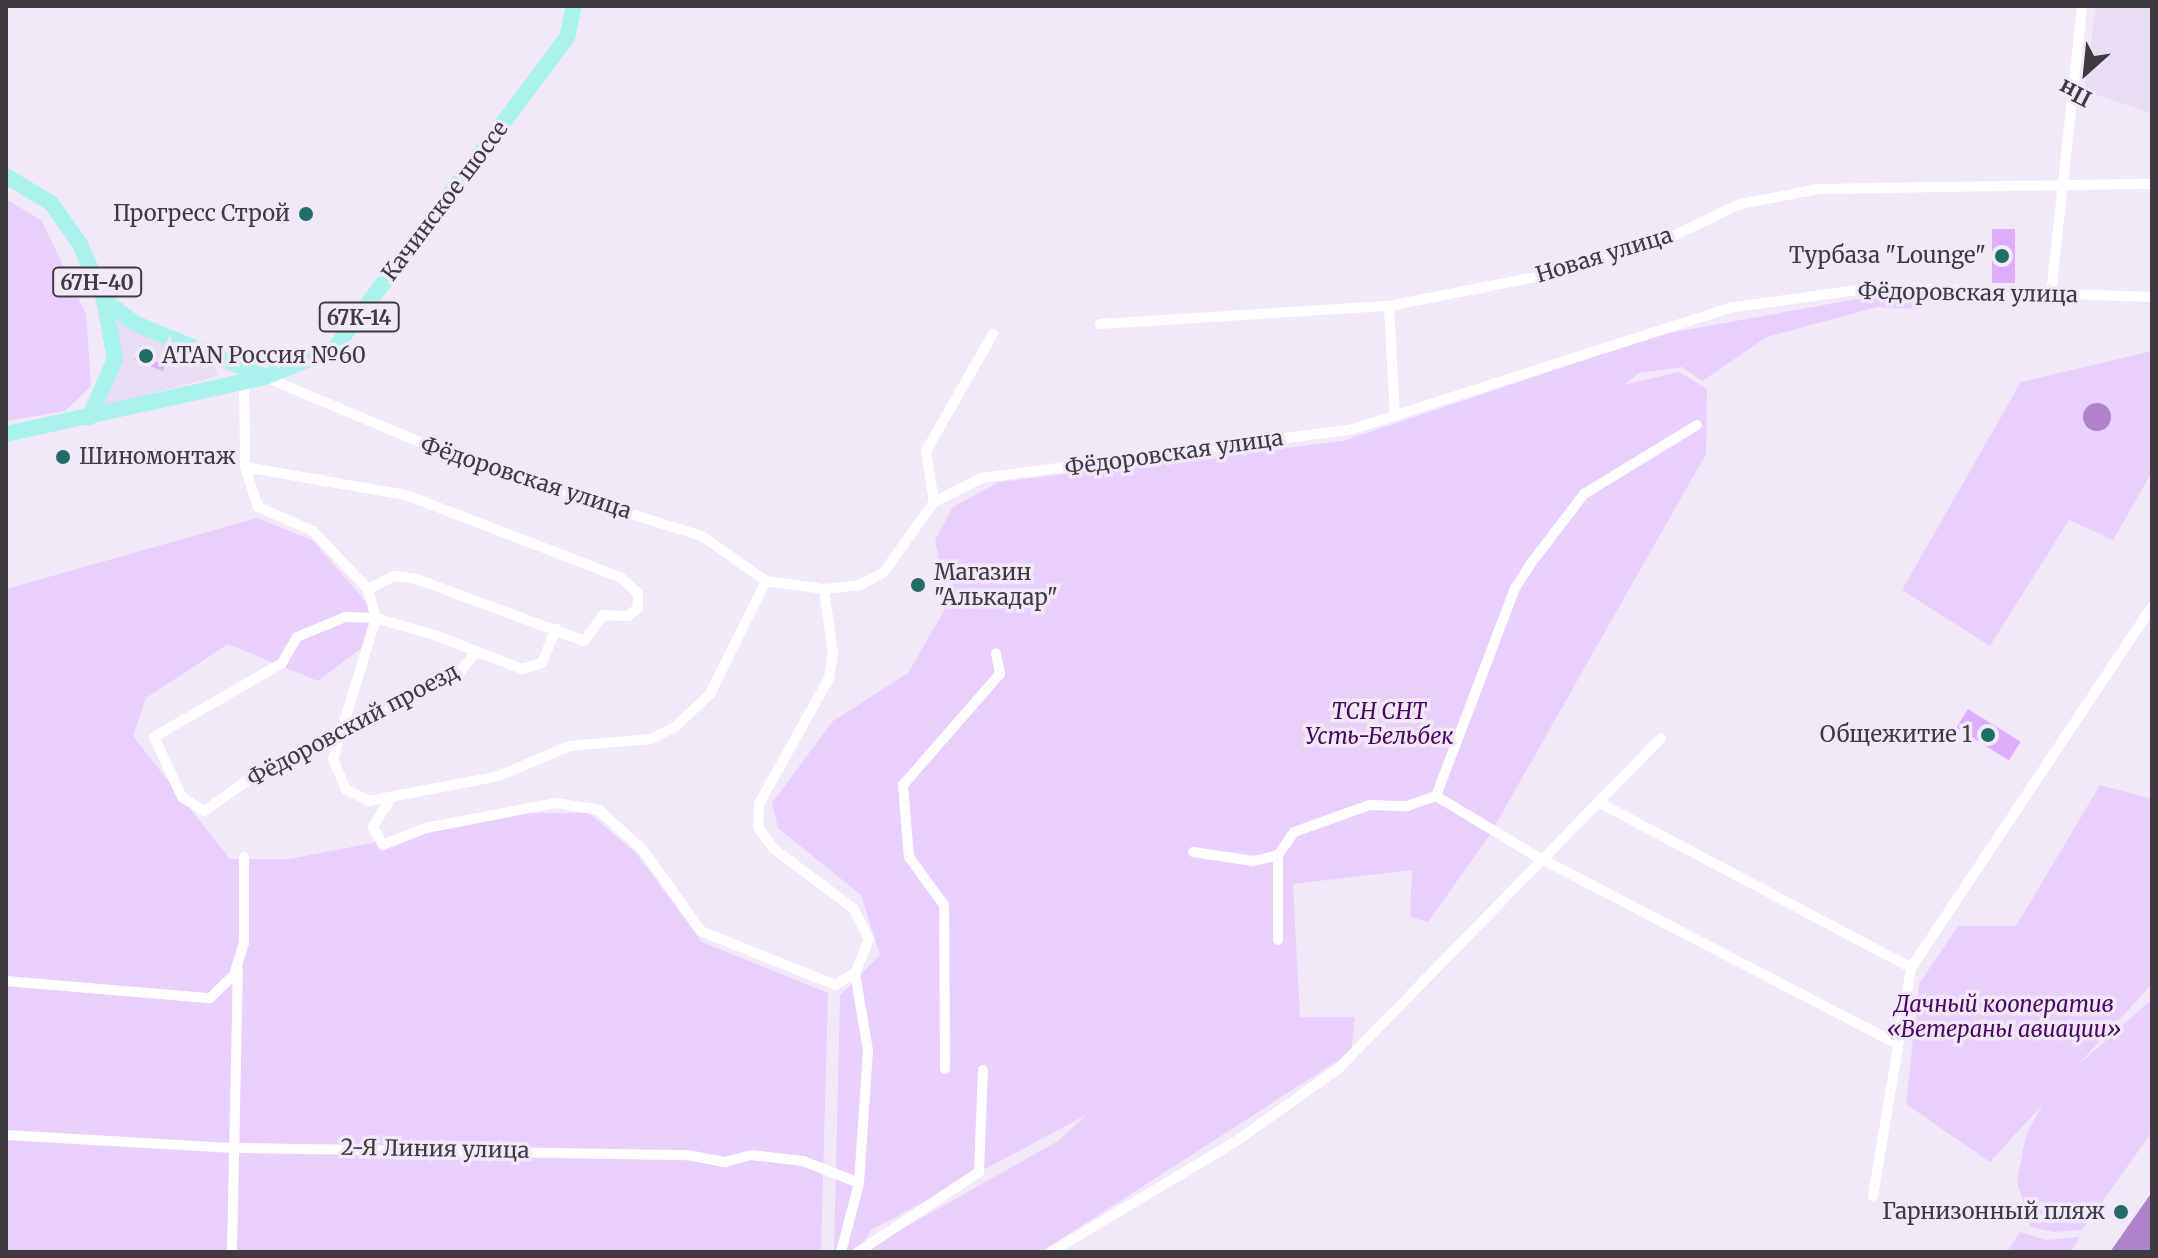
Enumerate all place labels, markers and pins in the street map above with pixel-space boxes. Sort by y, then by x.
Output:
place label: Прогресс Строй [113,201,290,227]
marker: Прогресс Строй [297,205,315,223]
place label: Турбаза "Lounge" [1789,243,1986,269]
marker: Турбаза "Lounge" [1993,247,2011,265]
place label: ATAN Россия №60 [162,343,366,369]
marker: ATAN Россия №60 [137,347,155,365]
place label: Шиномонтаж [79,444,236,470]
marker: Шиномонтаж [54,448,72,466]
place label: Магазин "Алькадар" [934,559,1058,610]
marker: Магазин "Алькадар" [909,576,927,594]
place label: Общежитие 1 [1820,722,1972,748]
marker: Общежитие 1 [1979,726,1997,744]
place label: Гарнизонный пляж [1882,1199,2105,1225]
marker: Гарнизонный пляж [2112,1203,2130,1221]

